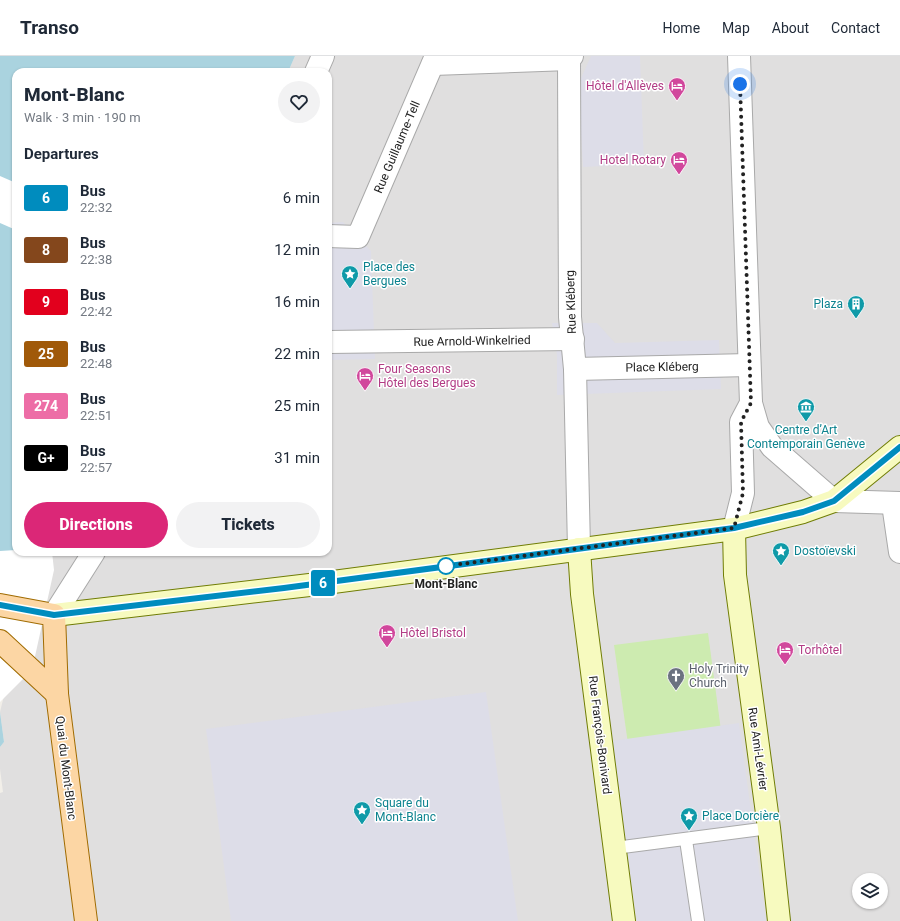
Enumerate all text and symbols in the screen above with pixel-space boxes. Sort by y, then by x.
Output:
text: Transo [20,16,79,39]
text: Home [662,20,700,36]
text: Map [722,20,750,36]
text: About [772,20,809,36]
text: Contact [831,20,880,36]
your location [730,74,750,94]
hotel icon: Hôtel d'Allèves [667,76,687,101]
place label: Hôtel d'Allèves [586,79,664,93]
button: heart [278,81,320,123]
text: Mont-Blanc [24,83,125,106]
street label: Rue Guillaume-Tell [371,99,423,195]
text: Walk · 3 min · 190 m [24,110,141,125]
text: Departures [24,145,99,163]
hotel icon: Hotel Rotary [669,150,689,175]
place label: Hotel Rotary [600,153,666,167]
text: Bus [80,182,106,200]
text: 6 min [283,189,320,207]
text: 6 [42,190,50,206]
text: 22:32 [80,200,112,215]
text: Bus [80,234,106,252]
text: 12 min [274,241,320,259]
text: 8 [42,242,50,258]
text: 22:38 [80,252,112,267]
place label: Place des Bergues [363,260,415,288]
place icon: Place des Bergues [340,264,360,289]
street label: Rue Kléberg [563,270,579,334]
text: Bus [80,286,106,304]
text: 16 min [274,293,320,311]
text: 9 [42,294,50,310]
building icon: Plaza [846,294,866,319]
place label: Plaza [814,297,843,311]
text: 22:42 [80,304,112,319]
street label: Rue Arnold-Winkelried [413,333,531,349]
text: Bus [80,338,106,356]
text: 22 min [274,345,320,363]
text: 25 [38,346,54,362]
text: 22:48 [80,356,112,371]
street label: Place Kléberg [625,359,699,375]
place label: Four Seasons Hôtel des Bergues [378,362,476,390]
hotel icon: Four Seasons Hôtel des Bergues [355,366,375,391]
text: Bus [80,390,106,408]
text: 25 min [274,397,320,415]
museum icon: Centre d’Art Contemporain Genève [796,397,816,422]
text: 274 [34,398,58,414]
text: 22:51 [80,408,112,423]
place label: Centre d’Art Contemporain Genève [747,423,865,451]
text: Bus [80,442,106,460]
text: 31 min [274,449,320,467]
text: G+ [37,450,55,466]
text: 22:57 [80,460,112,475]
button: Directions [24,502,168,548]
button: Tickets [176,502,320,548]
place icon: Dostoïevski [771,541,791,566]
place label: Dostoïevski [794,544,856,558]
marker: Mont-Blanc [437,557,455,575]
line badge: 6 [310,570,336,596]
text: 6 [319,575,327,591]
place label: Mont-Blanc [414,577,478,591]
hotel icon: Hôtel Bristol [377,623,397,648]
place label: Hôtel Bristol [400,626,466,640]
hotel icon: Torhôtel [775,640,795,665]
place label: Torhôtel [798,643,842,657]
place label: Holy Trinity Church [689,662,749,690]
church icon: Holy Trinity Church [666,666,686,691]
street label: Rue François-Bonivard [586,675,614,795]
street label: Rue Ami-Lévrier [745,706,771,792]
street label: Quai du Mont-Blanc [53,715,79,821]
place label: Square du Mont-Blanc [375,796,436,824]
place icon: Square du Mont-Blanc [352,800,372,825]
place icon: Place Dorcière [679,806,699,831]
place label: Place Dorcière [702,809,779,823]
map controls [852,873,888,909]
button: layers [852,873,888,909]

